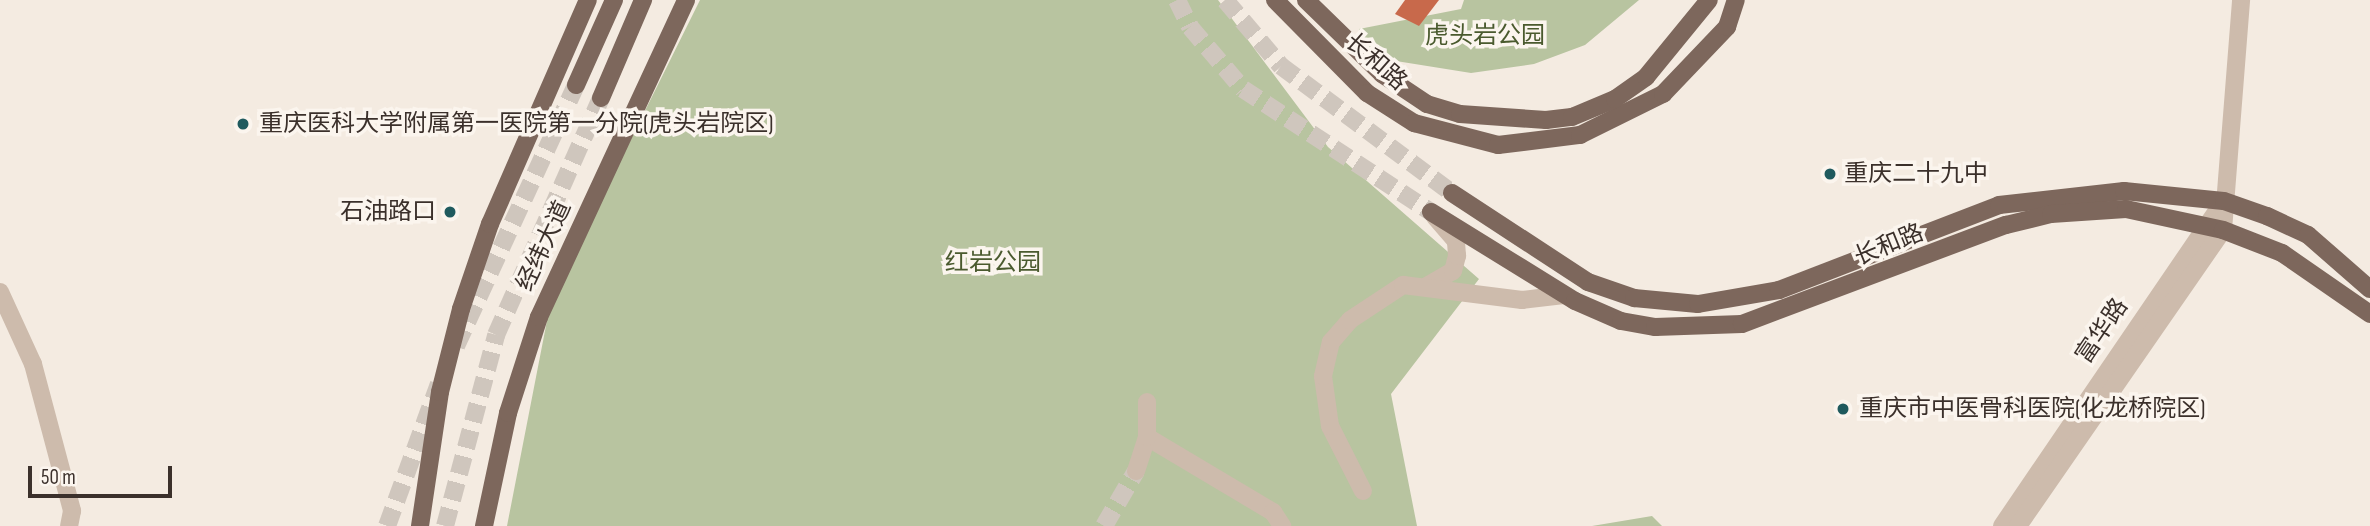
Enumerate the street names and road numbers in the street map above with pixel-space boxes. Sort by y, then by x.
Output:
street label: 长和路 [1339,28,1413,96]
street label: 经纬大道 [511,196,577,296]
street label: 长和路 [1850,218,1928,272]
street label: 富华路 [2070,293,2134,369]

